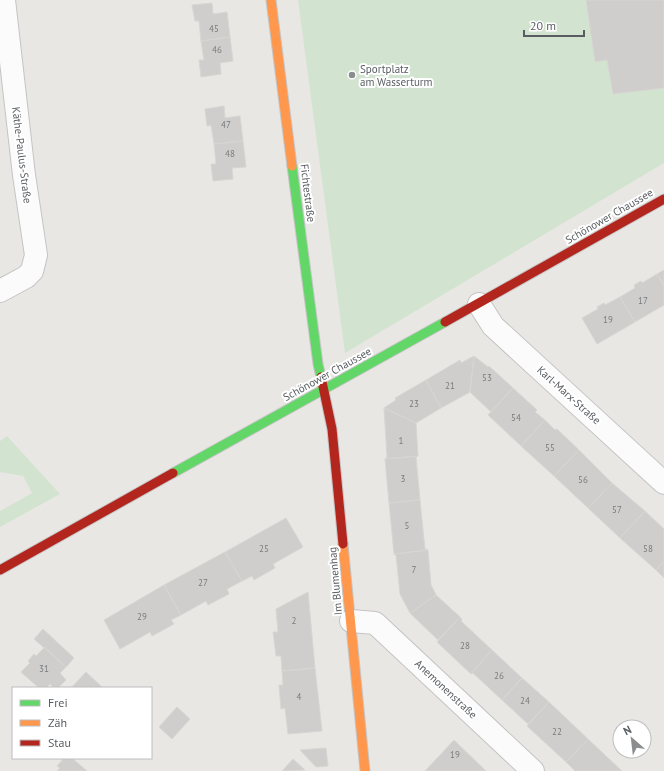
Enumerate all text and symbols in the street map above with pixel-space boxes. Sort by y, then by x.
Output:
scale bar [524,12,584,38]
text: 20 m [530,18,556,33]
house number: 45 [209,23,219,34]
house number: 46 [212,44,222,55]
place label: Sportplatz am Wasserturm [360,62,433,89]
marker: Sportplatz am Wasserturm [347,70,357,80]
street label: Käthe-Paulus-Straße [9,106,35,204]
house number: 47 [221,119,231,130]
house number: 48 [225,148,235,159]
street label: Fichtestraße [297,163,319,223]
street label: Schönower Chaussee [563,185,656,247]
house number: 17 [638,295,648,306]
house number: 19 [603,314,613,325]
street label: Schönower Chaussee [280,344,374,404]
street label: Karl-Marx-Straße [534,363,604,427]
house number: 53 [482,372,492,383]
house number: 21 [445,380,455,391]
house number: 23 [409,398,419,409]
house number: 54 [511,412,521,423]
house number: 1 [399,435,404,446]
house number: 55 [545,442,555,453]
house number: 3 [401,473,406,484]
house number: 56 [578,474,588,485]
house number: 57 [612,504,622,515]
house number: 5 [405,520,410,531]
house number: 25 [259,543,269,554]
house number: 58 [643,543,653,554]
street label: Im Blumenhag [325,546,345,616]
house number: 7 [412,564,417,575]
house number: 27 [198,577,208,588]
house number: 29 [137,611,147,622]
house number: 2 [292,615,297,626]
house number: 28 [460,640,470,651]
street label: Anemonenstraße [412,657,480,722]
house number: 31 [39,663,49,674]
house number: 26 [494,670,504,681]
legend [12,687,152,759]
house number: 4 [297,691,302,702]
text: Frei [48,695,68,710]
house number: 24 [520,695,530,706]
text: Zäh [48,715,67,730]
north arrow [612,719,652,759]
text: N [621,722,634,738]
house number: 22 [552,726,562,737]
text: Stau [48,735,71,750]
house number: 19 [450,749,460,760]

